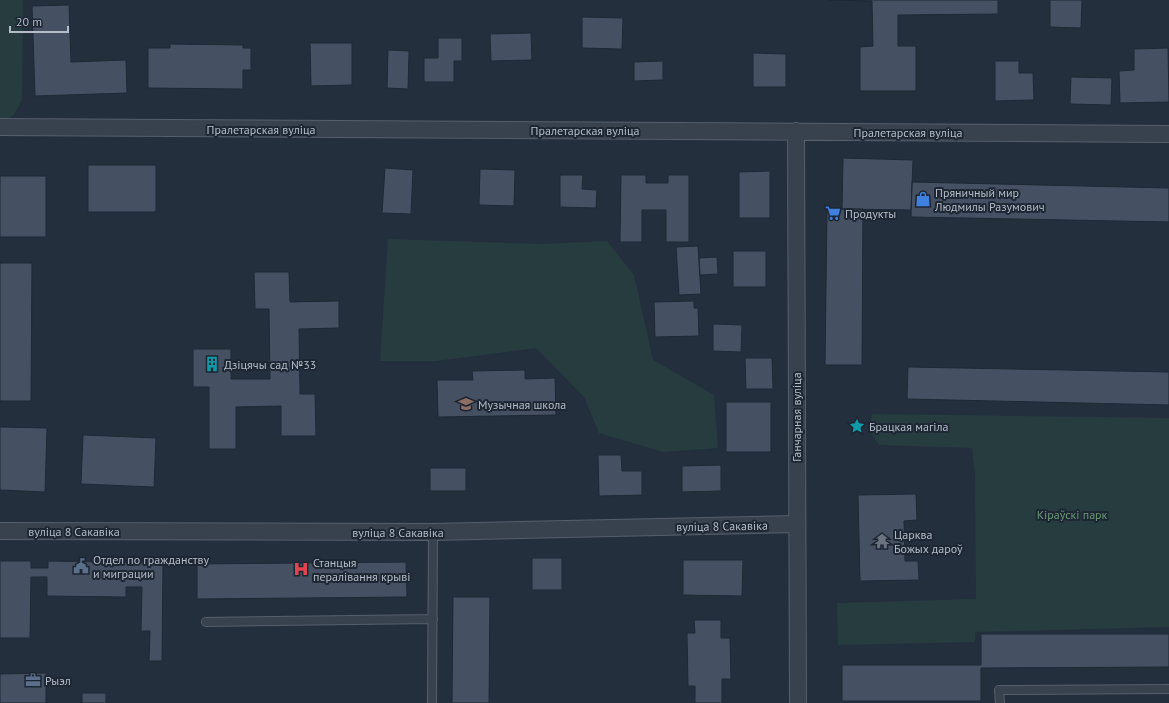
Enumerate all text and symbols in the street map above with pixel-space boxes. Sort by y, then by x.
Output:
scale bar [10,8,68,34]
text: 20 m [16,14,42,29]
street label: Пралетарская вуліца [207,122,315,137]
street label: Пралетарская вуліца [531,123,639,138]
street label: Пралетарская вуліца [854,125,962,140]
place label: Пряничный мир Людмилы Разумович [934,185,1045,214]
shop icon: Пряничный мир Людмилы Разумович [914,190,932,208]
supermarket icon: Продукты [824,204,842,222]
place label: Продукты [845,206,896,221]
building icon: Дзіцячы сад №33 [203,355,221,373]
place label: Дзіцячы сад №33 [224,357,316,372]
street label: Ганчарная вуліца [789,372,804,462]
school or university icon: Музычная школа [457,395,475,413]
place label: Музычная школа [478,397,566,412]
place icon: Брацкая магіла [848,417,866,435]
place label: Брацкая магіла [869,419,949,434]
park label: Кіраўскі парк [1037,507,1108,522]
street label: вуліца 8 Сакавіка [676,518,768,534]
street label: вуліца 8 Сакавіка [28,524,120,539]
street label: вуліца 8 Сакавіка [352,525,444,540]
place label: Царква Божых дароў [894,527,963,556]
temple icon: Царква Божых дароў [873,532,891,550]
place label: Отдел по гражданству и миграции [93,552,209,581]
place label: Станцыя пералівання крыві [313,555,410,584]
public building icon: Отдел по гражданству и миграции [72,557,90,575]
hospital icon: Станцыя пералівання крыві [292,560,310,578]
office icon: Рыэл [24,671,42,689]
place label: Рыэл [45,673,71,688]

